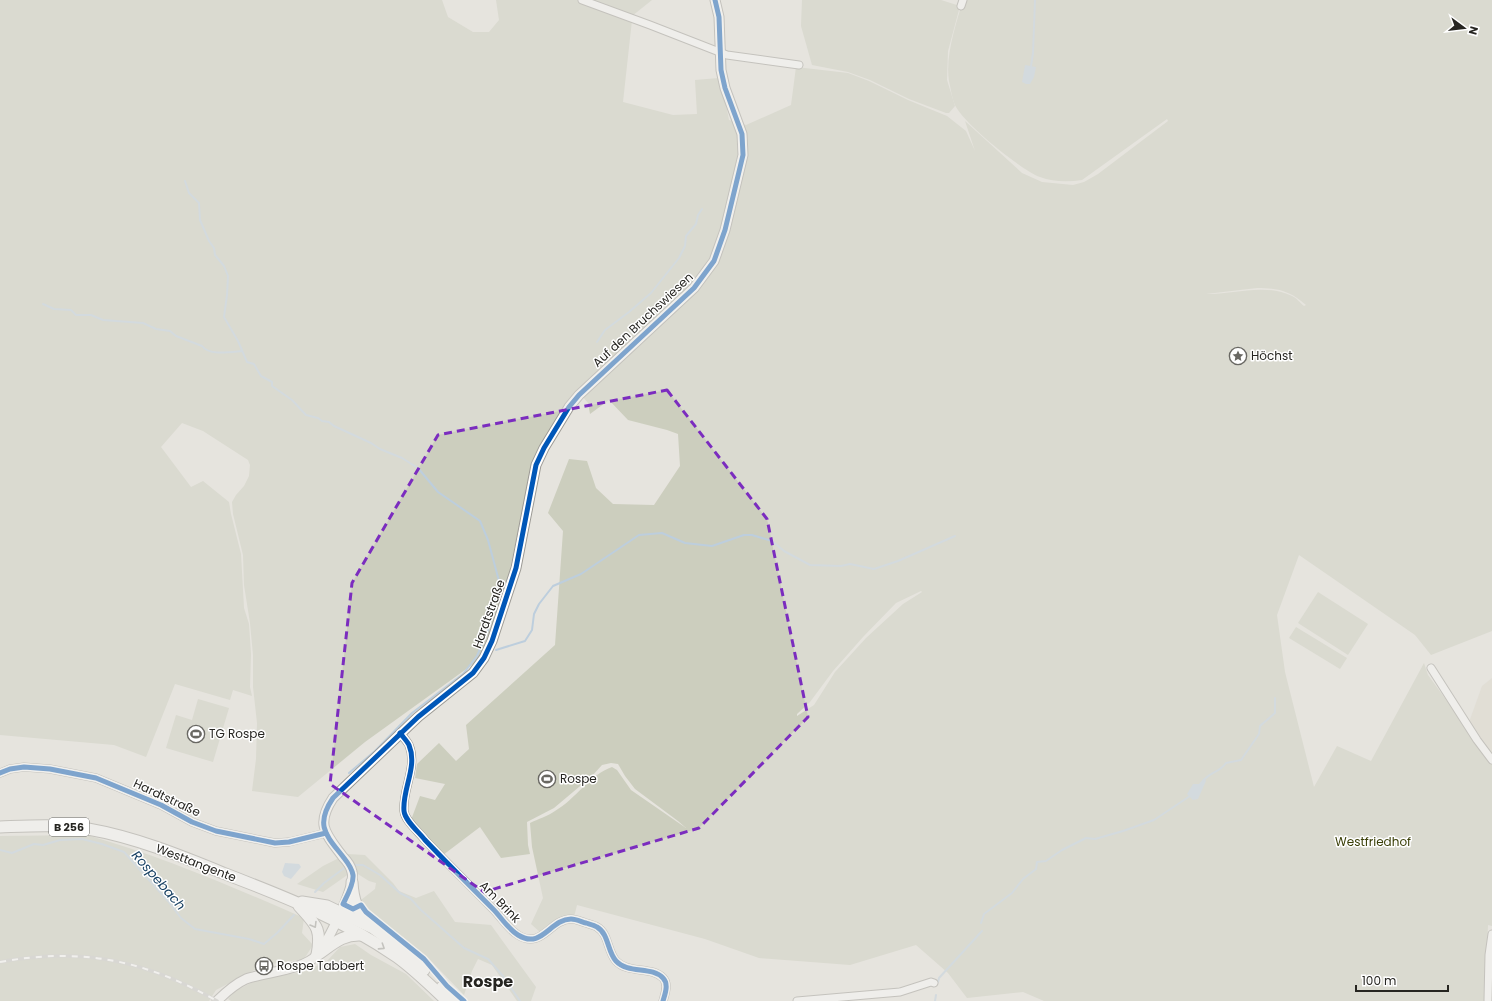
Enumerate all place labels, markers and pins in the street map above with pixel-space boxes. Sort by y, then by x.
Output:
place icon: Höchst [1228,346,1248,366]
place label: Höchst [1251,347,1293,364]
sports icon: TG Rospe [186,724,206,744]
place label: TG Rospe [209,725,265,742]
sports icon: Rospe [537,769,557,789]
place label: Rospe [560,770,597,787]
bus stop icon: Rospe Tabbert [254,956,274,976]
place label: Rospe Tabbert [277,957,364,974]

